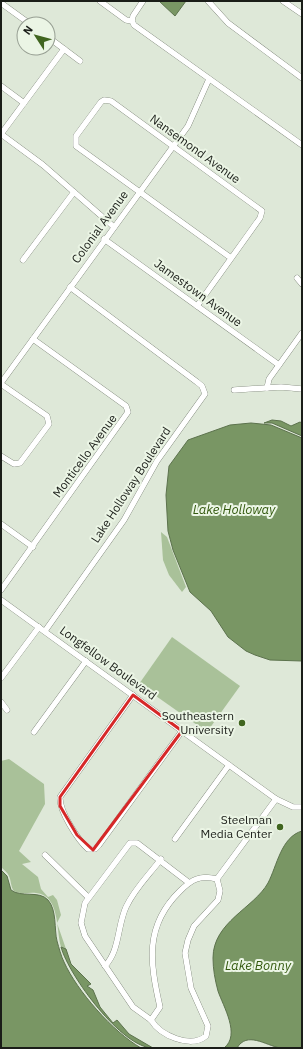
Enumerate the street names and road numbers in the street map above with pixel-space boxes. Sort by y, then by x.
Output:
street label: Nansemond Avenue [147,111,244,187]
street label: Colonial Avenue [68,187,131,266]
street label: Jamestown Avenue [151,256,246,330]
street label: Monticello Avenue [49,411,120,500]
street label: Lake Holloway Boulevard [87,424,174,546]
street label: Longfellow Boulevard [57,622,160,703]

